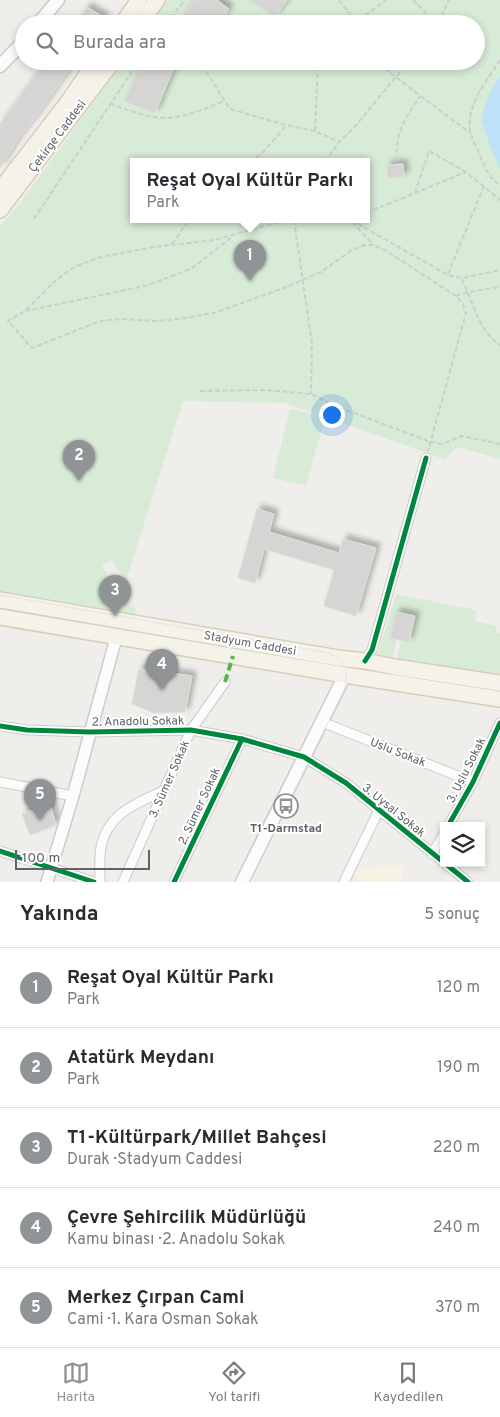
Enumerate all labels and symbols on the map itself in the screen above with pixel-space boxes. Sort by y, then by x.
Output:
street label: Çekirge Caddesi [25,97,90,176]
pin: 1 [234,240,266,281]
your location [319,402,345,428]
pin: 2 [63,440,95,481]
pin: 3 [99,575,131,616]
street label: Stadyum Caddesi [202,628,297,660]
pin: 4 [146,649,178,690]
street label: 2. Anadolu Sokak [92,713,184,731]
street label: Uslu Sokak [367,734,428,771]
street label: 3. Uslu Sokak [444,735,490,806]
street label: 3. Sümer Sokak [146,738,194,821]
street label: 2. Sümer Sokak [175,765,225,848]
pin: 5 [24,779,56,820]
street label: 3. Uysal Sokak [358,780,428,841]
bus stop icon: T1-Darmstad [273,793,299,819]
place label: T1-Darmstad [250,821,322,837]
scale bar [15,847,150,870]

